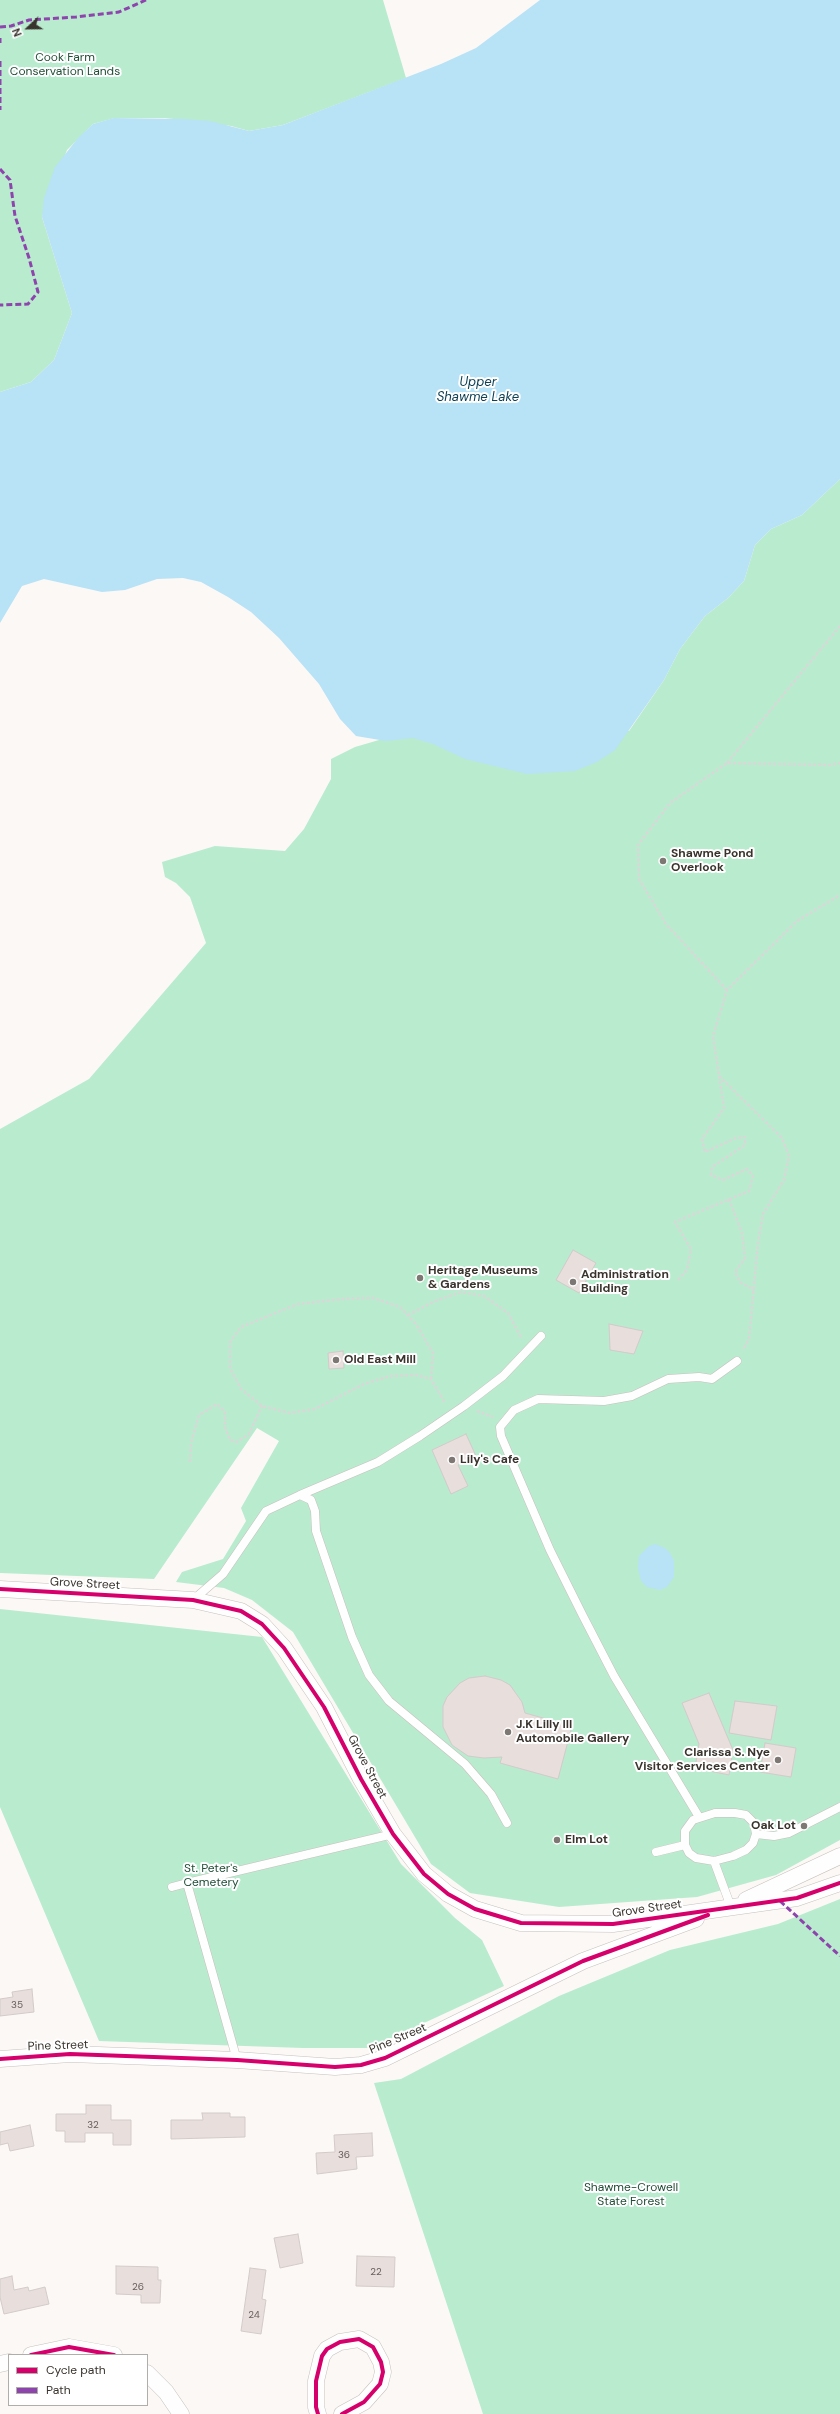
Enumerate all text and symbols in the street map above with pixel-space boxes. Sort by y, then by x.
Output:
north arrow [8,8,48,48]
text: N [9,26,25,39]
park label: Cook Farm Conservation Lands [10,51,120,79]
water label: Upper Shawme Lake [437,375,519,406]
place label: Shawme Pond Overlook [671,847,753,875]
marker: Shawme Pond Overlook [658,856,668,866]
place label: Heritage Museums & Gardens [428,1264,538,1292]
place label: Administration Building [581,1268,669,1296]
marker: Heritage Museums & Gardens [415,1273,425,1283]
marker: Administration Building [568,1277,578,1287]
place label: Old East Mill [344,1353,416,1367]
marker: Old East Mill [331,1355,341,1365]
place label: Lily's Cafe [460,1453,519,1467]
marker: Lily's Cafe [447,1455,457,1465]
street label: Grove Street [50,1575,120,1593]
place label: J.K Lilly III Automobile Gallery [516,1718,629,1746]
marker: J.K Lilly III Automobile Gallery [503,1727,513,1737]
street label: Grove Street [344,1733,390,1801]
place label: Clarissa S. Nye Visitor Services Center [635,1746,770,1774]
marker: Clarissa S. Nye Visitor Services Center [773,1755,783,1765]
place label: Oak Lot [751,1819,796,1833]
marker: Oak Lot [799,1821,809,1831]
place label: Elm Lot [565,1833,608,1847]
marker: Elm Lot [552,1835,562,1845]
park label: St. Peter's Cemetery [183,1862,239,1890]
street label: Grove Street [611,1897,683,1921]
house number: 35 [11,1999,23,2011]
street label: Pine Street [367,2021,429,2057]
street label: Pine Street [27,2038,89,2054]
house number: 32 [87,2119,99,2131]
house number: 36 [338,2149,350,2161]
park label: Shawme-Crowell State Forest [584,2181,678,2209]
house number: 22 [370,2266,382,2278]
house number: 26 [132,2281,144,2293]
house number: 24 [248,2309,260,2321]
legend [8,2354,148,2406]
text: Cycle path [46,2362,106,2378]
text: Path [46,2382,71,2398]

